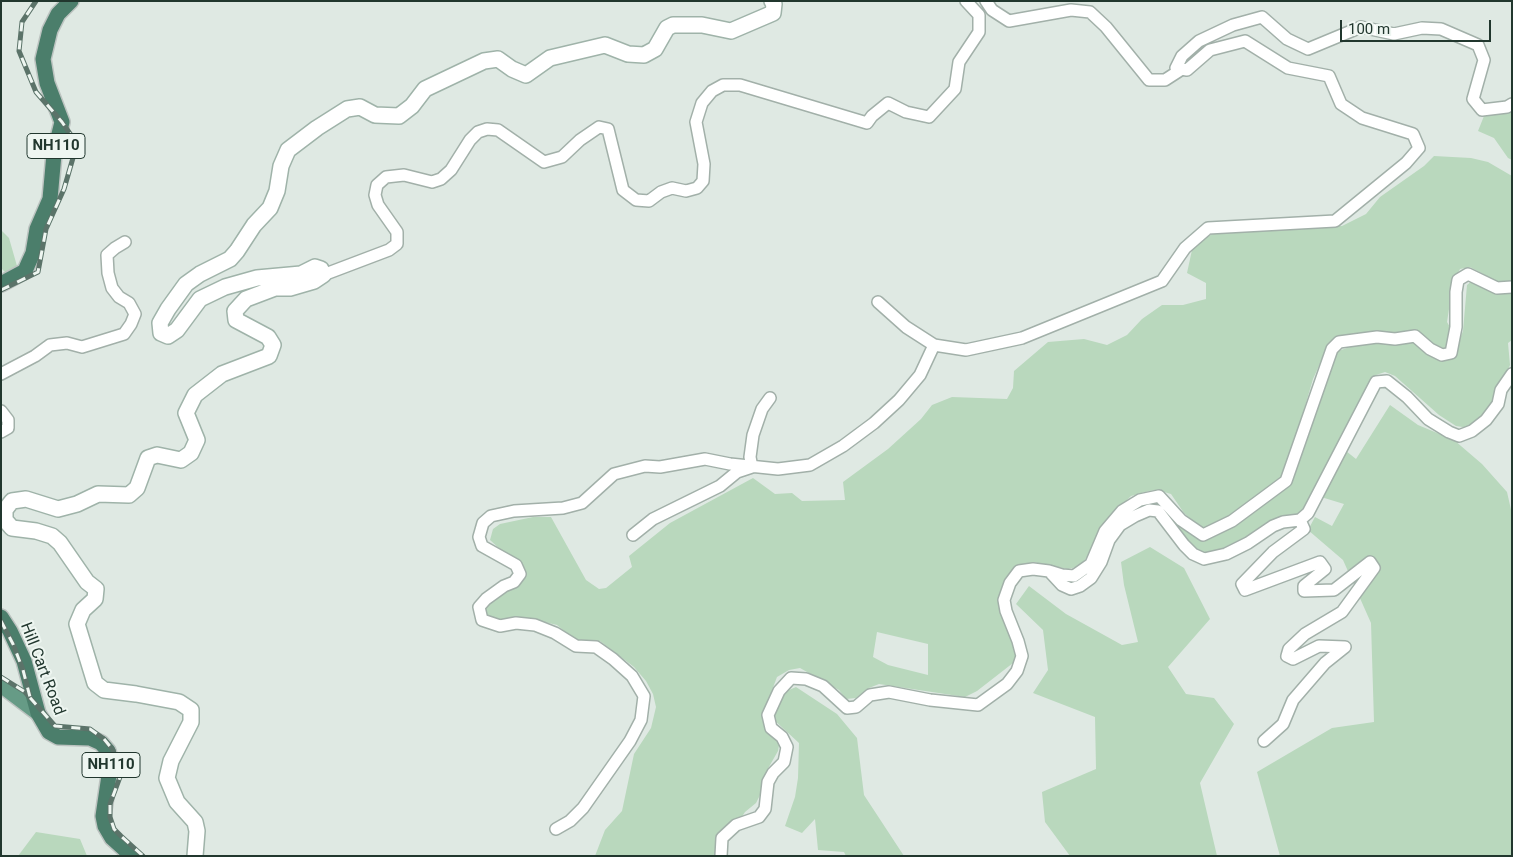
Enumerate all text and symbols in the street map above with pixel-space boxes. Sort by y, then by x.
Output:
scale bar [1343,10,1494,42]
text: 100 m [1348,20,1390,38]
road number: NH110 [27,134,85,158]
street label: Hill Cart Road [15,620,69,718]
road number: NH110 [82,752,140,778]

